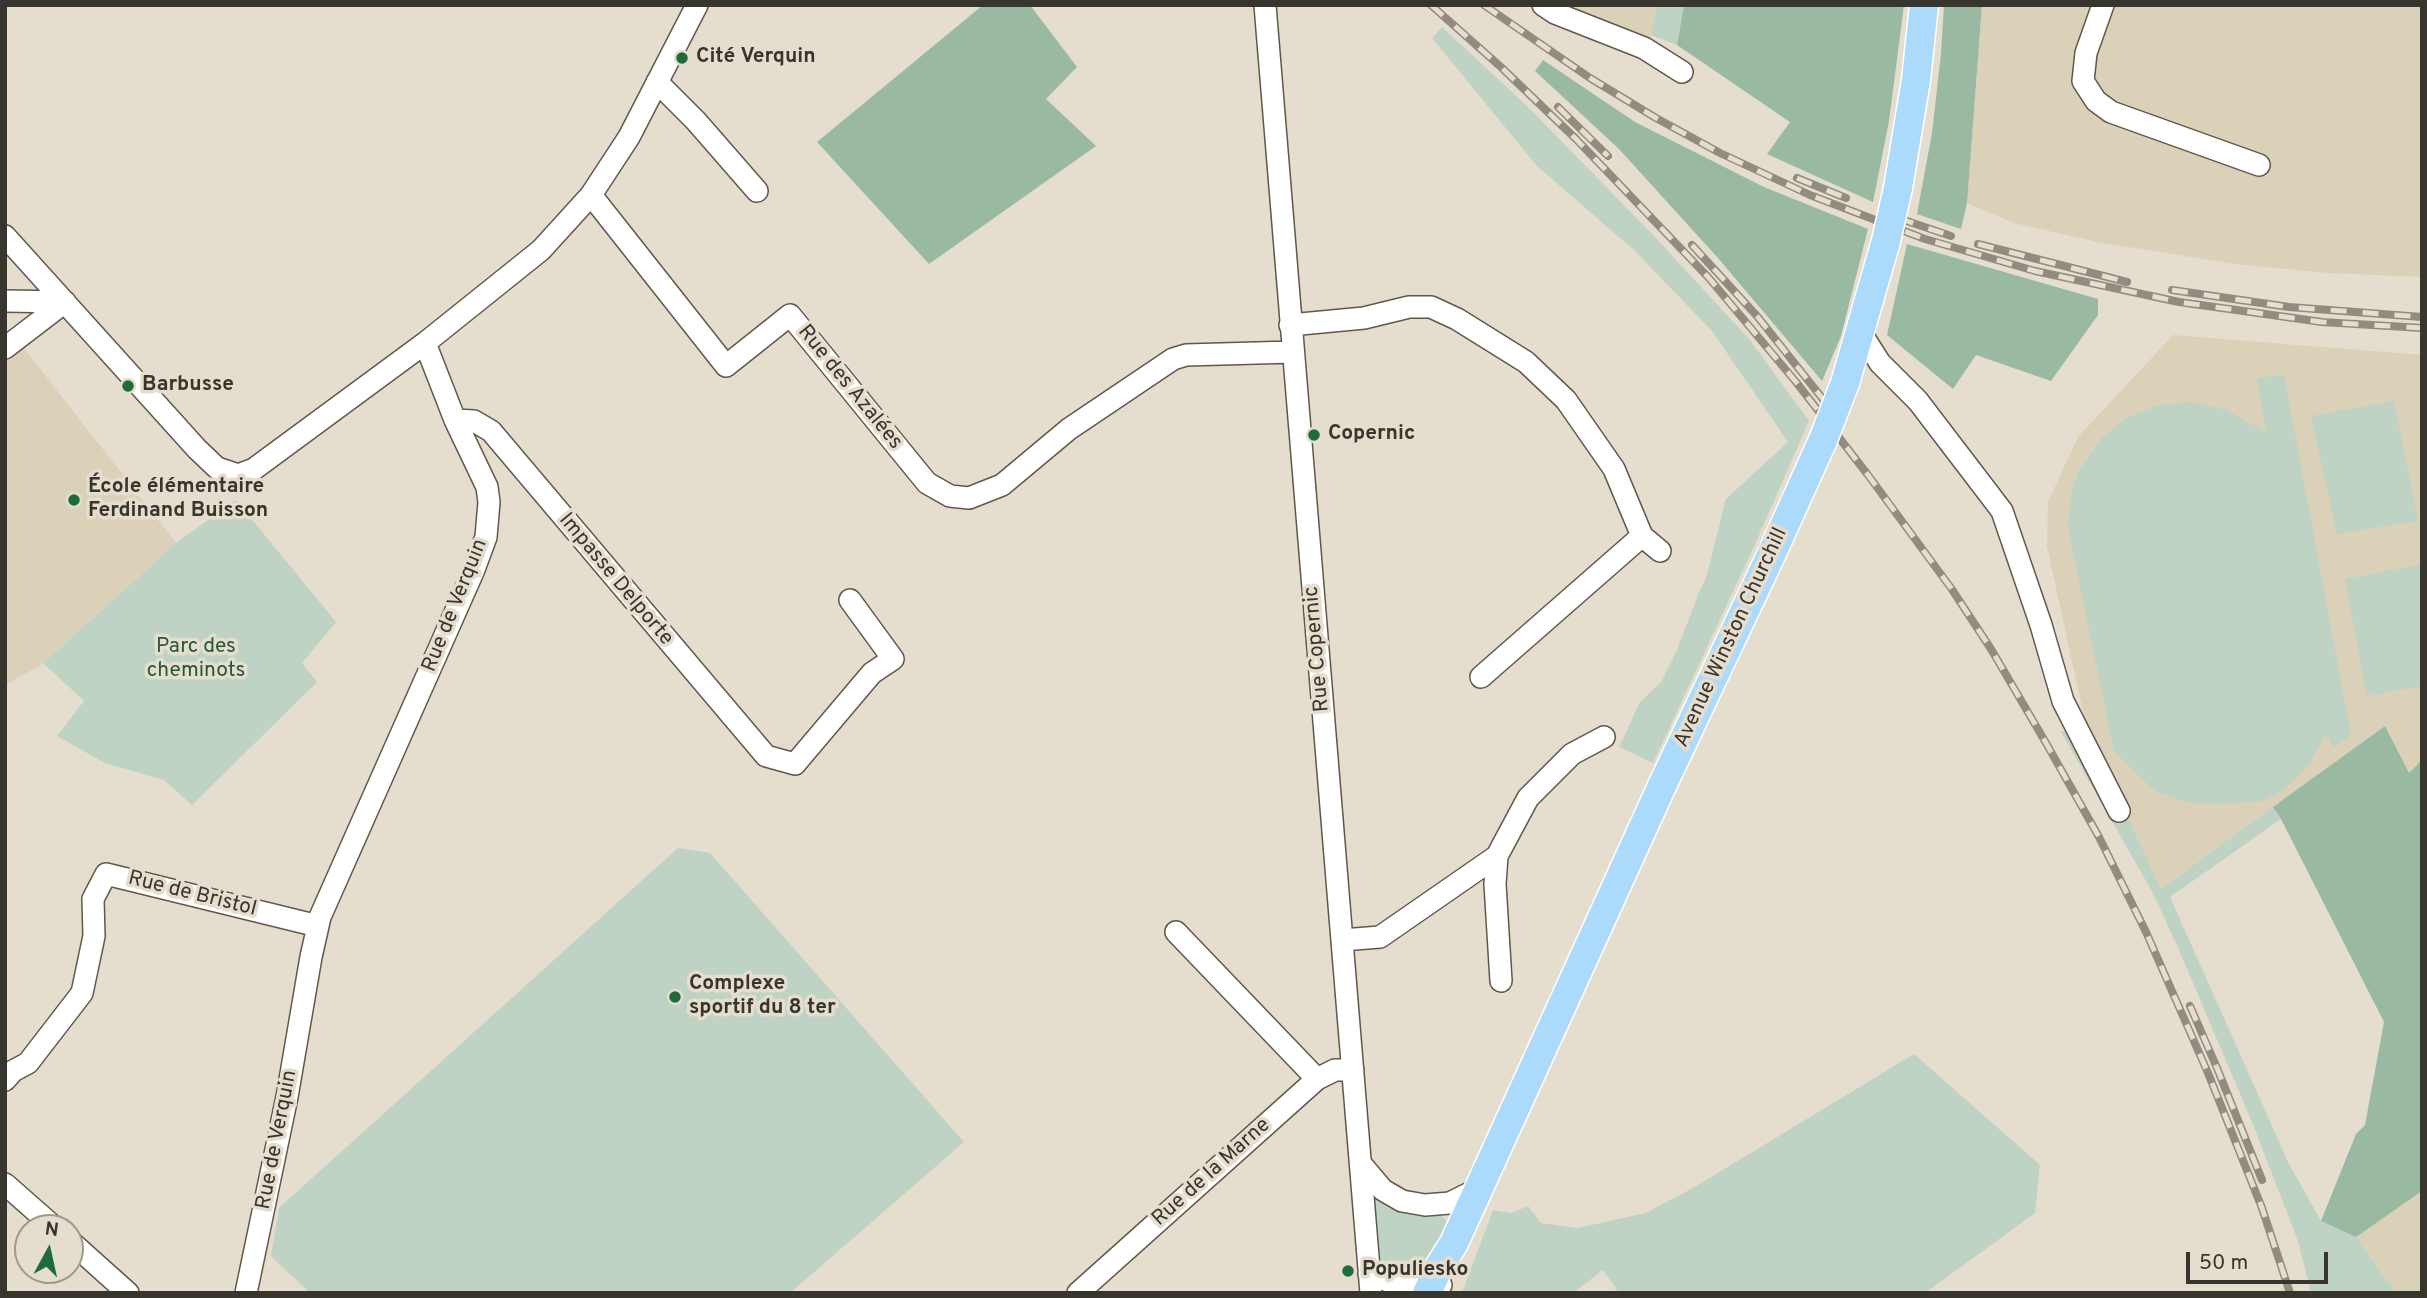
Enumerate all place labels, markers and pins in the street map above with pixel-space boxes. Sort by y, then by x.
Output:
place label: Cité Verquin [696,45,816,71]
marker: Cité Verquin [674,50,690,66]
place label: Barbusse [142,373,234,399]
marker: Barbusse [120,378,136,394]
place label: Copernic [1328,422,1415,448]
marker: Copernic [1306,427,1322,443]
place label: École élémentaire Ferdinand Buisson [88,475,268,525]
marker: École élémentaire Ferdinand Buisson [66,492,82,508]
place label: Complexe sportif du 8 ter [689,972,836,1022]
marker: Complexe sportif du 8 ter [667,989,683,1005]
place label: Populiesko [1362,1258,1468,1284]
marker: Populiesko [1340,1263,1356,1279]

